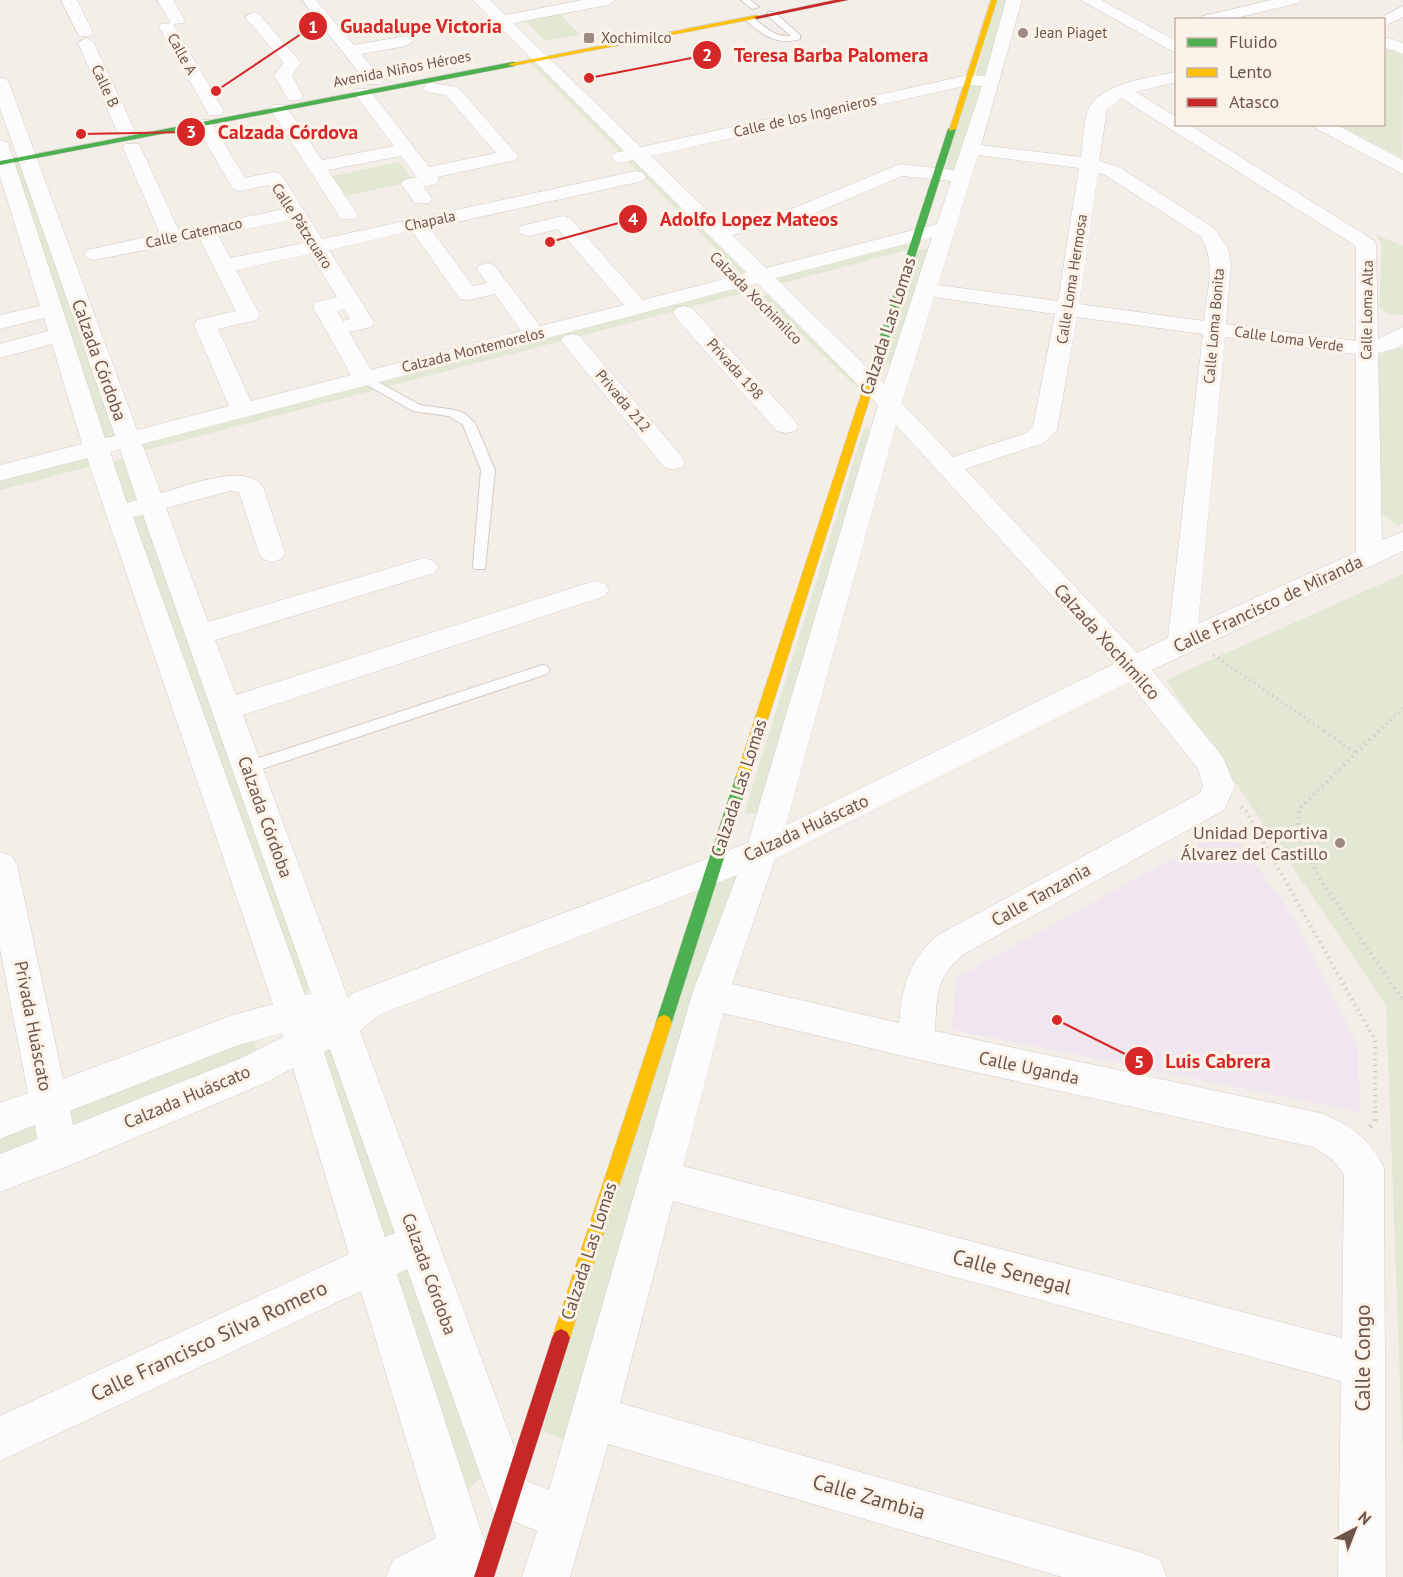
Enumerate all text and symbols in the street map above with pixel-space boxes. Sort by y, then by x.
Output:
callout: Guadalupe Victoria [298,7,514,45]
text: Guadalupe Victoria [340,13,502,39]
text: 1 [308,15,318,38]
legend [1175,18,1385,126]
place label: Jean Piaget [1034,23,1107,42]
marker: Jean Piaget [1016,26,1030,40]
place label: Xochimilco [601,28,672,47]
street label: Calle A [163,30,202,78]
text: Fluido [1229,30,1277,53]
marker: Xochimilco [582,31,596,45]
callout: Teresa Barba Palomera [692,36,940,74]
text: Teresa Barba Palomera [734,42,928,68]
text: 2 [702,43,712,66]
street label: Avenida Niños Héroes [331,46,473,91]
text: Lento [1229,60,1272,83]
street label: Calle B [87,61,124,110]
street label: Calle de los Ingenieros [732,90,878,141]
text: Atasco [1229,90,1279,113]
callout: Calzada Córdova [176,113,371,151]
text: Calzada Córdova [218,119,358,145]
text: 3 [186,120,196,143]
street label: Calle Pátzcuaro [268,179,337,272]
callout: Adolfo Lopez Mateos [618,200,851,238]
street label: Chapala [403,206,457,235]
text: Adolfo Lopez Mateos [660,206,838,232]
text: 4 [628,207,638,230]
street label: Calle Catemaco [144,213,244,252]
street label: Calle Loma Hermosa [1052,213,1091,345]
street label: Calzada Xochimilco [706,247,807,348]
street label: Calzada Las Lomas [854,254,921,398]
street label: Calle Loma Alta [1356,260,1377,360]
street label: Calle Loma Bonita [1199,267,1228,385]
street label: Calzada Córdoba [67,296,132,424]
street label: Calle Loma Verde [1233,321,1345,356]
street label: Calzada Montemorelos [400,323,546,376]
street label: Privada 198 [703,334,768,403]
street label: Privada 212 [592,366,655,436]
street label: Calle Francisco de Miranda [1169,549,1366,658]
street label: Calzada Xochimilco [1049,579,1166,705]
street label: Calzada Las Lomas [705,716,772,860]
street label: Calzada Córdoba [233,753,298,881]
street label: Calzada Huáscato [740,789,872,867]
place label: Unidad Deportiva Álvarez del Castillo [1181,821,1328,865]
marker: Unidad Deportiva Álvarez del Castillo [1333,836,1347,850]
street label: Calle Tanzania [987,858,1095,931]
street label: Privada Huáscato [10,959,57,1093]
callout: Luis Cabrera [1124,1042,1283,1080]
street label: Calle Uganda [977,1046,1081,1089]
text: Luis Cabrera [1165,1048,1271,1074]
text: 5 [1134,1050,1144,1073]
street label: Calzada Huáscato [120,1059,254,1134]
street label: Calzada Las Lomas [555,1179,622,1323]
street label: Calzada Córdoba [397,1210,462,1338]
street label: Calle Senegal [950,1243,1075,1300]
street label: Calle Francisco Silva Romero [86,1274,331,1407]
street label: Calle Congo [1349,1304,1376,1412]
street label: Calle Zambia [810,1468,929,1525]
north arrow [1325,1499,1385,1559]
text: N [1354,1507,1376,1529]

